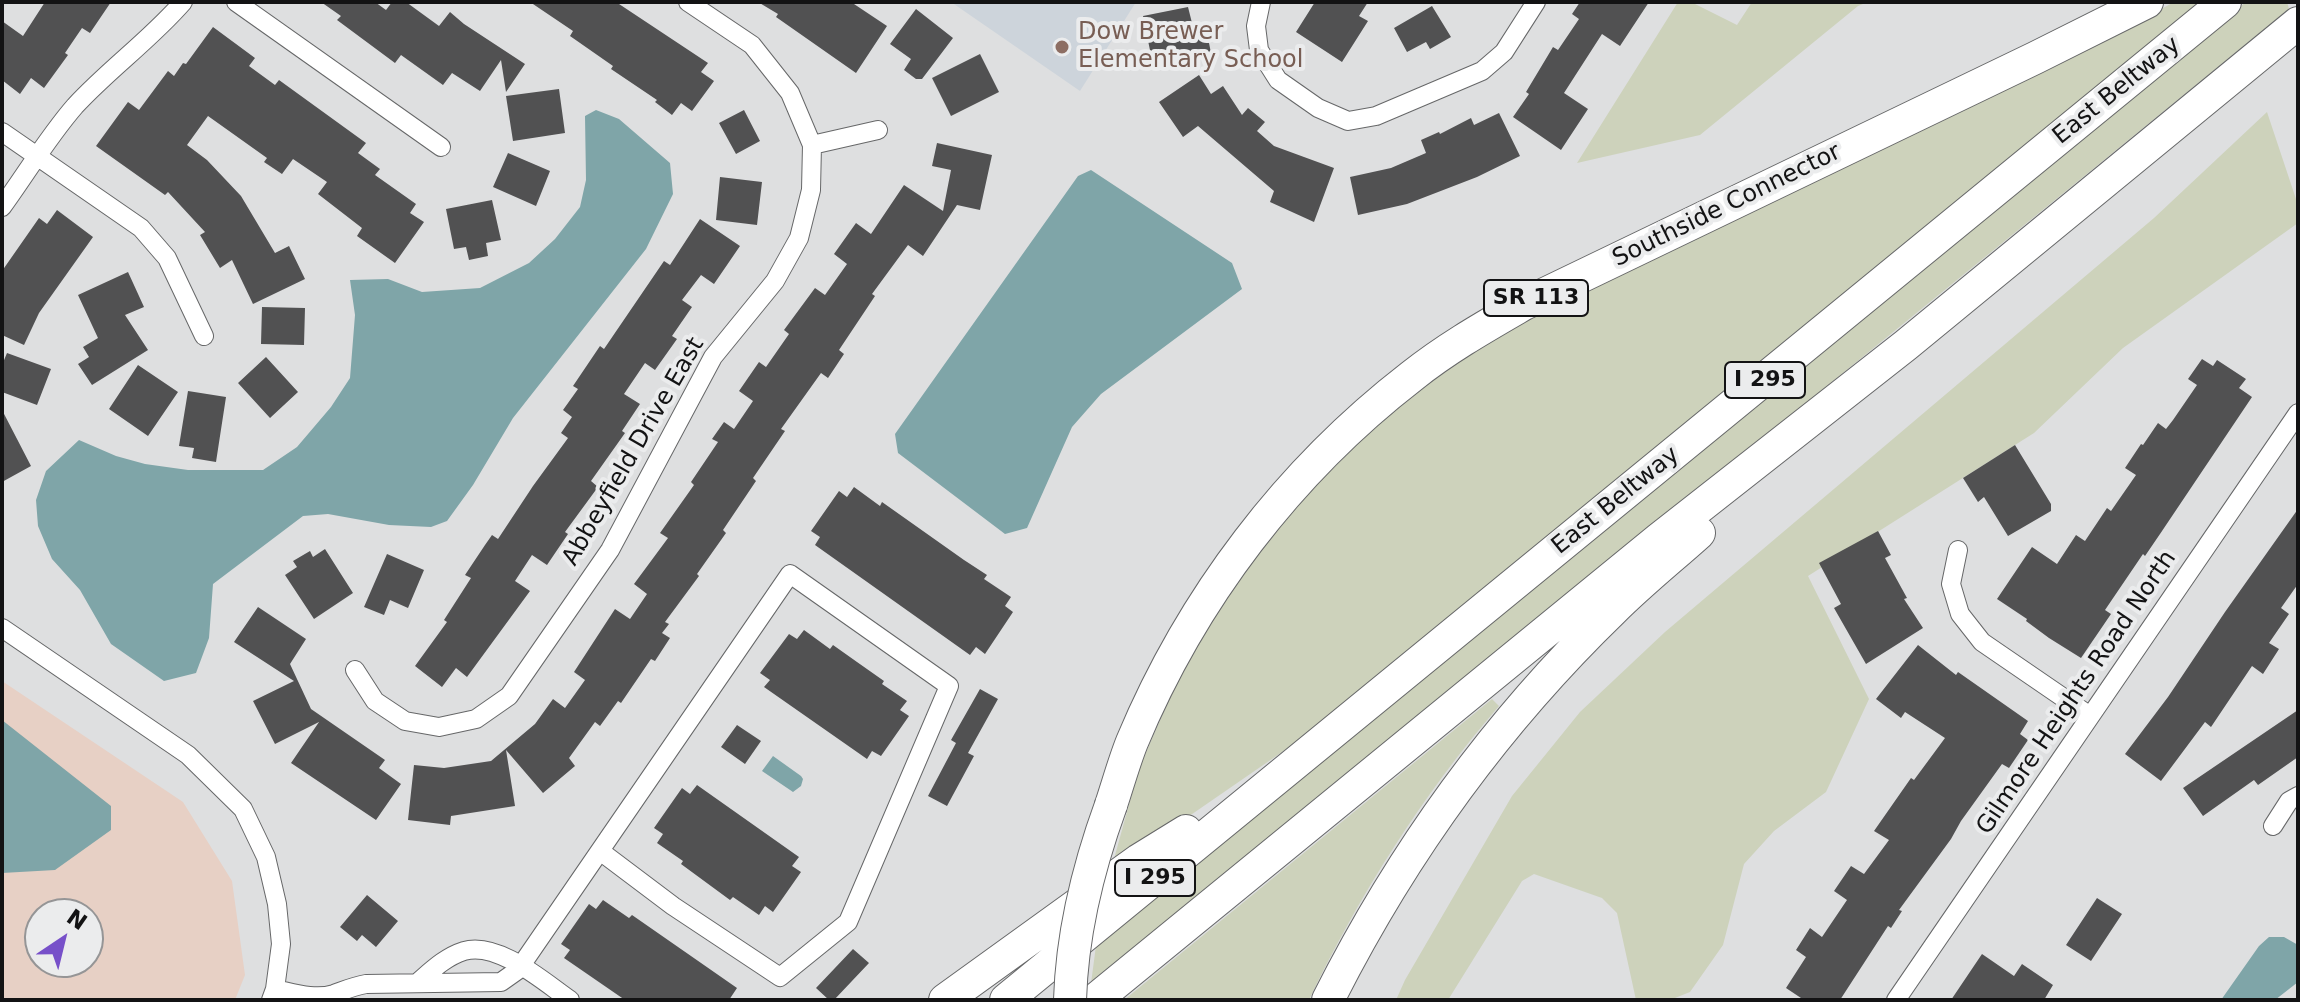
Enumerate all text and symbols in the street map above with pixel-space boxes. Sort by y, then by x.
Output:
place label: Dow Brewer Elementary School [1078,19,1303,75]
street label: East Beltway [2048,31,2186,151]
marker: Dow Brewer Elementary School [1053,38,1071,56]
street label: Southside Connector [1608,138,1846,274]
road number: SR 113 [1484,280,1588,316]
street label: Abbeyfield Drive East [557,333,711,571]
road number: I 295 [1725,362,1805,398]
street label: East Beltway [1547,441,1685,561]
street label: Gilmore Heights Road North [1971,546,2183,840]
road number: I 295 [1115,860,1195,896]
north arrow [24,898,104,978]
text: N [62,904,92,935]

